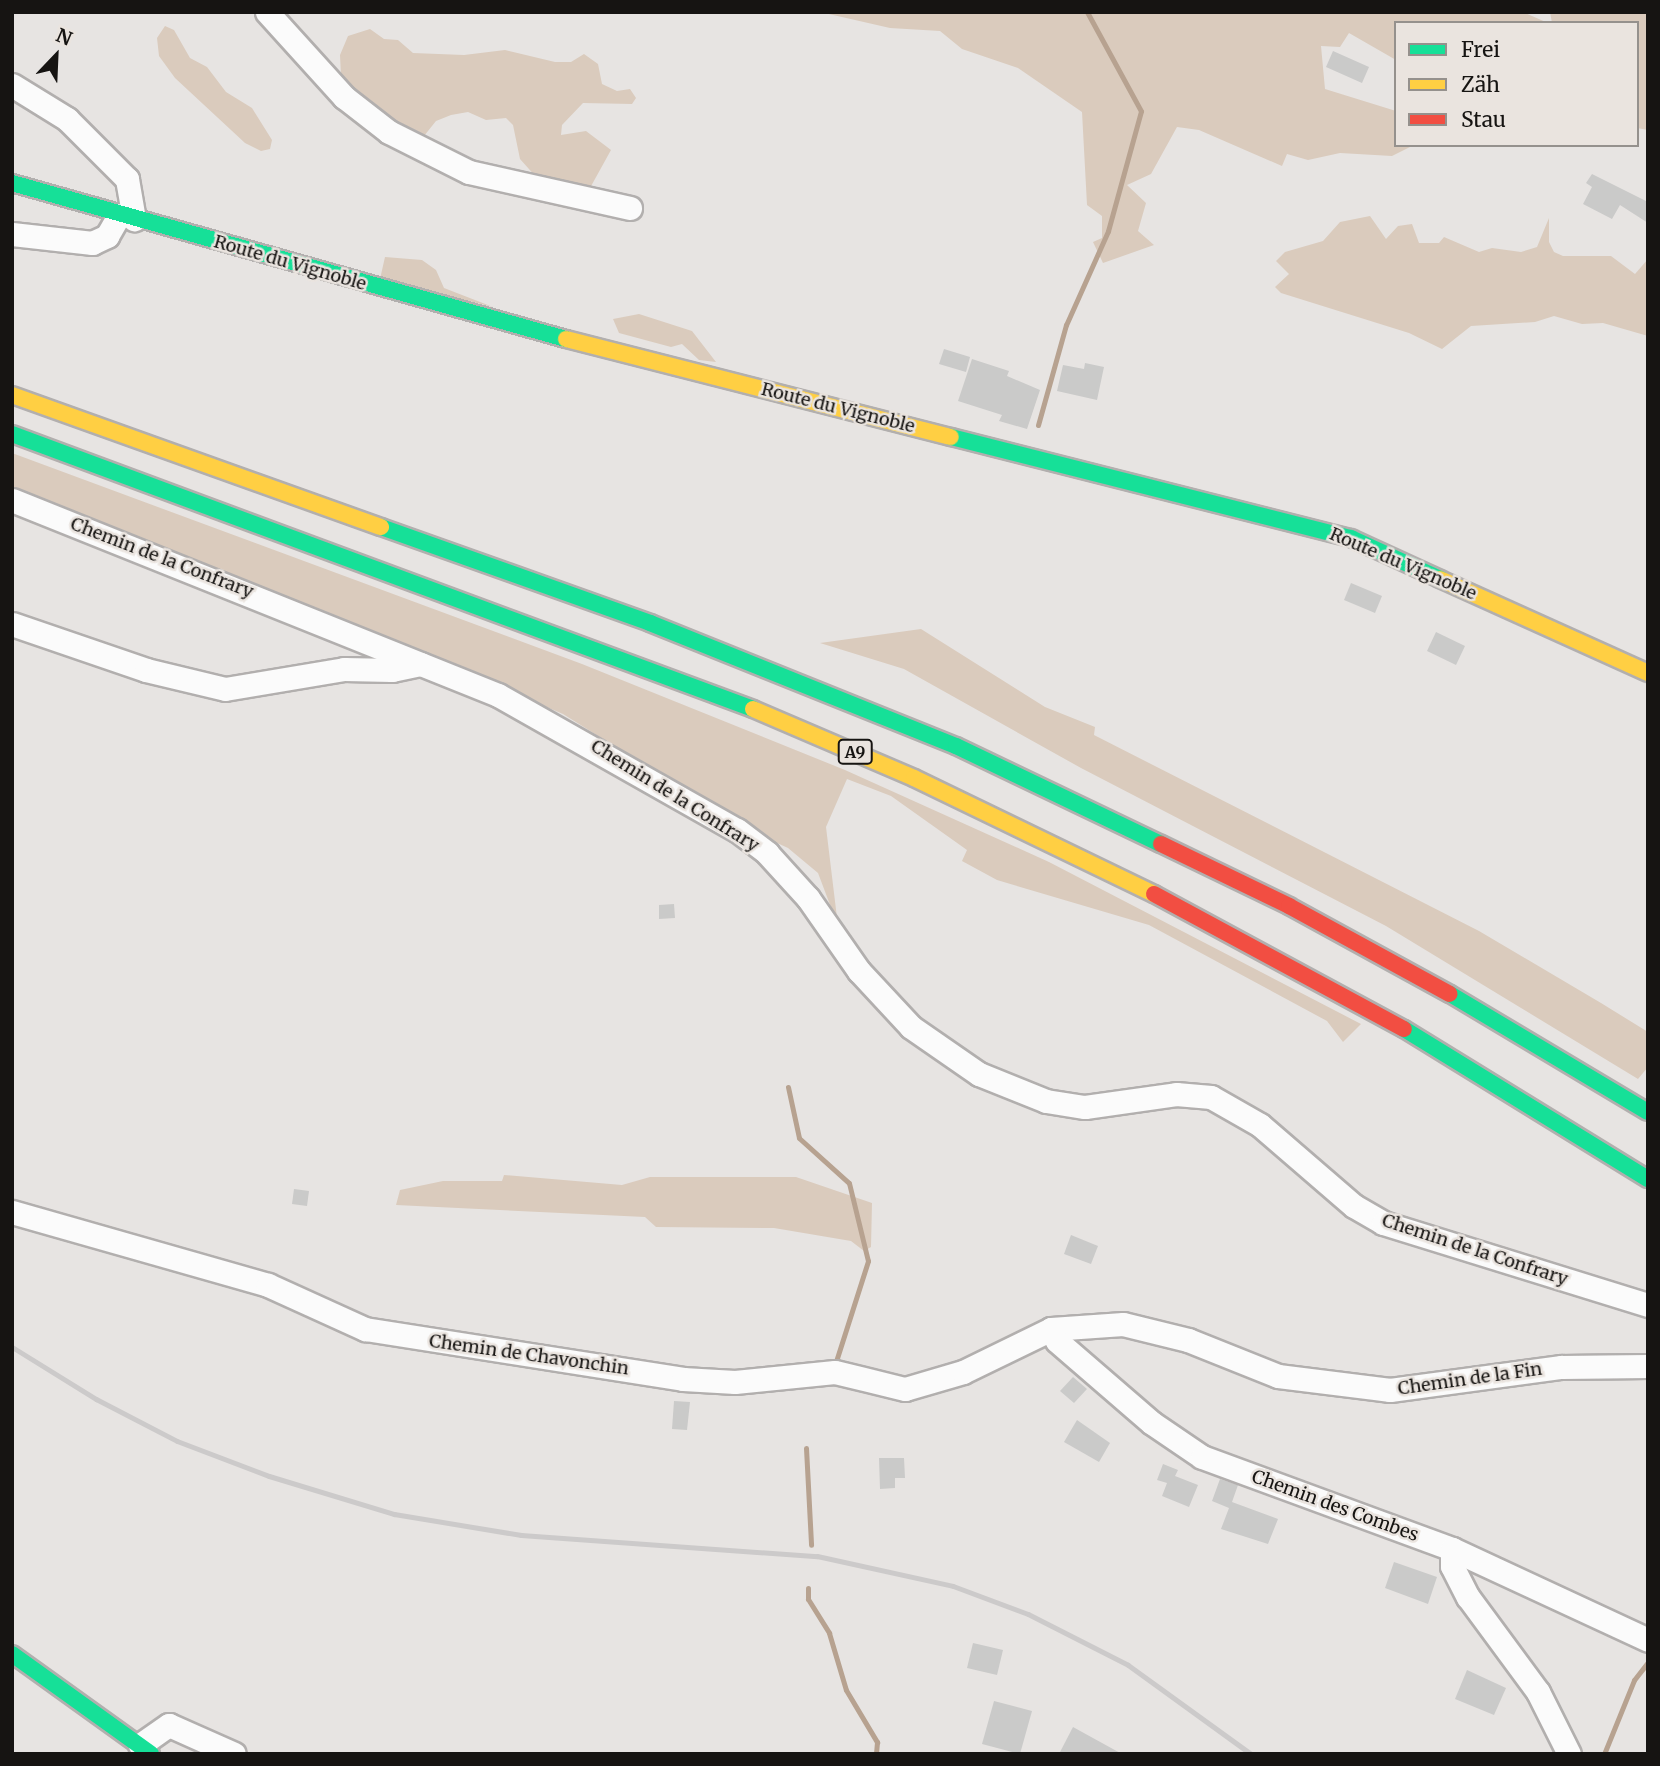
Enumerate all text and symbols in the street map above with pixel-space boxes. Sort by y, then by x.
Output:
north arrow [21,21,91,91]
legend [1394,21,1639,147]
text: N [53,23,76,51]
text: Frei [1461,36,1500,63]
text: Zäh [1461,71,1500,98]
text: Stau [1461,106,1506,133]
street label: Route du Vignoble [211,231,369,295]
street label: Route du Vignoble [759,378,917,438]
street label: Chemin de la Confrary [67,513,257,603]
street label: Route du Vignoble [1326,523,1480,605]
street label: Chemin de la Confrary [587,735,763,857]
road number: A9 [838,740,872,764]
street label: Chemin de la Confrary [1379,1210,1571,1290]
street label: Chemin de Chavonchin [428,1330,630,1380]
street label: Chemin de la Fin [1396,1358,1544,1400]
street label: Chemin des Combes [1249,1466,1421,1546]

